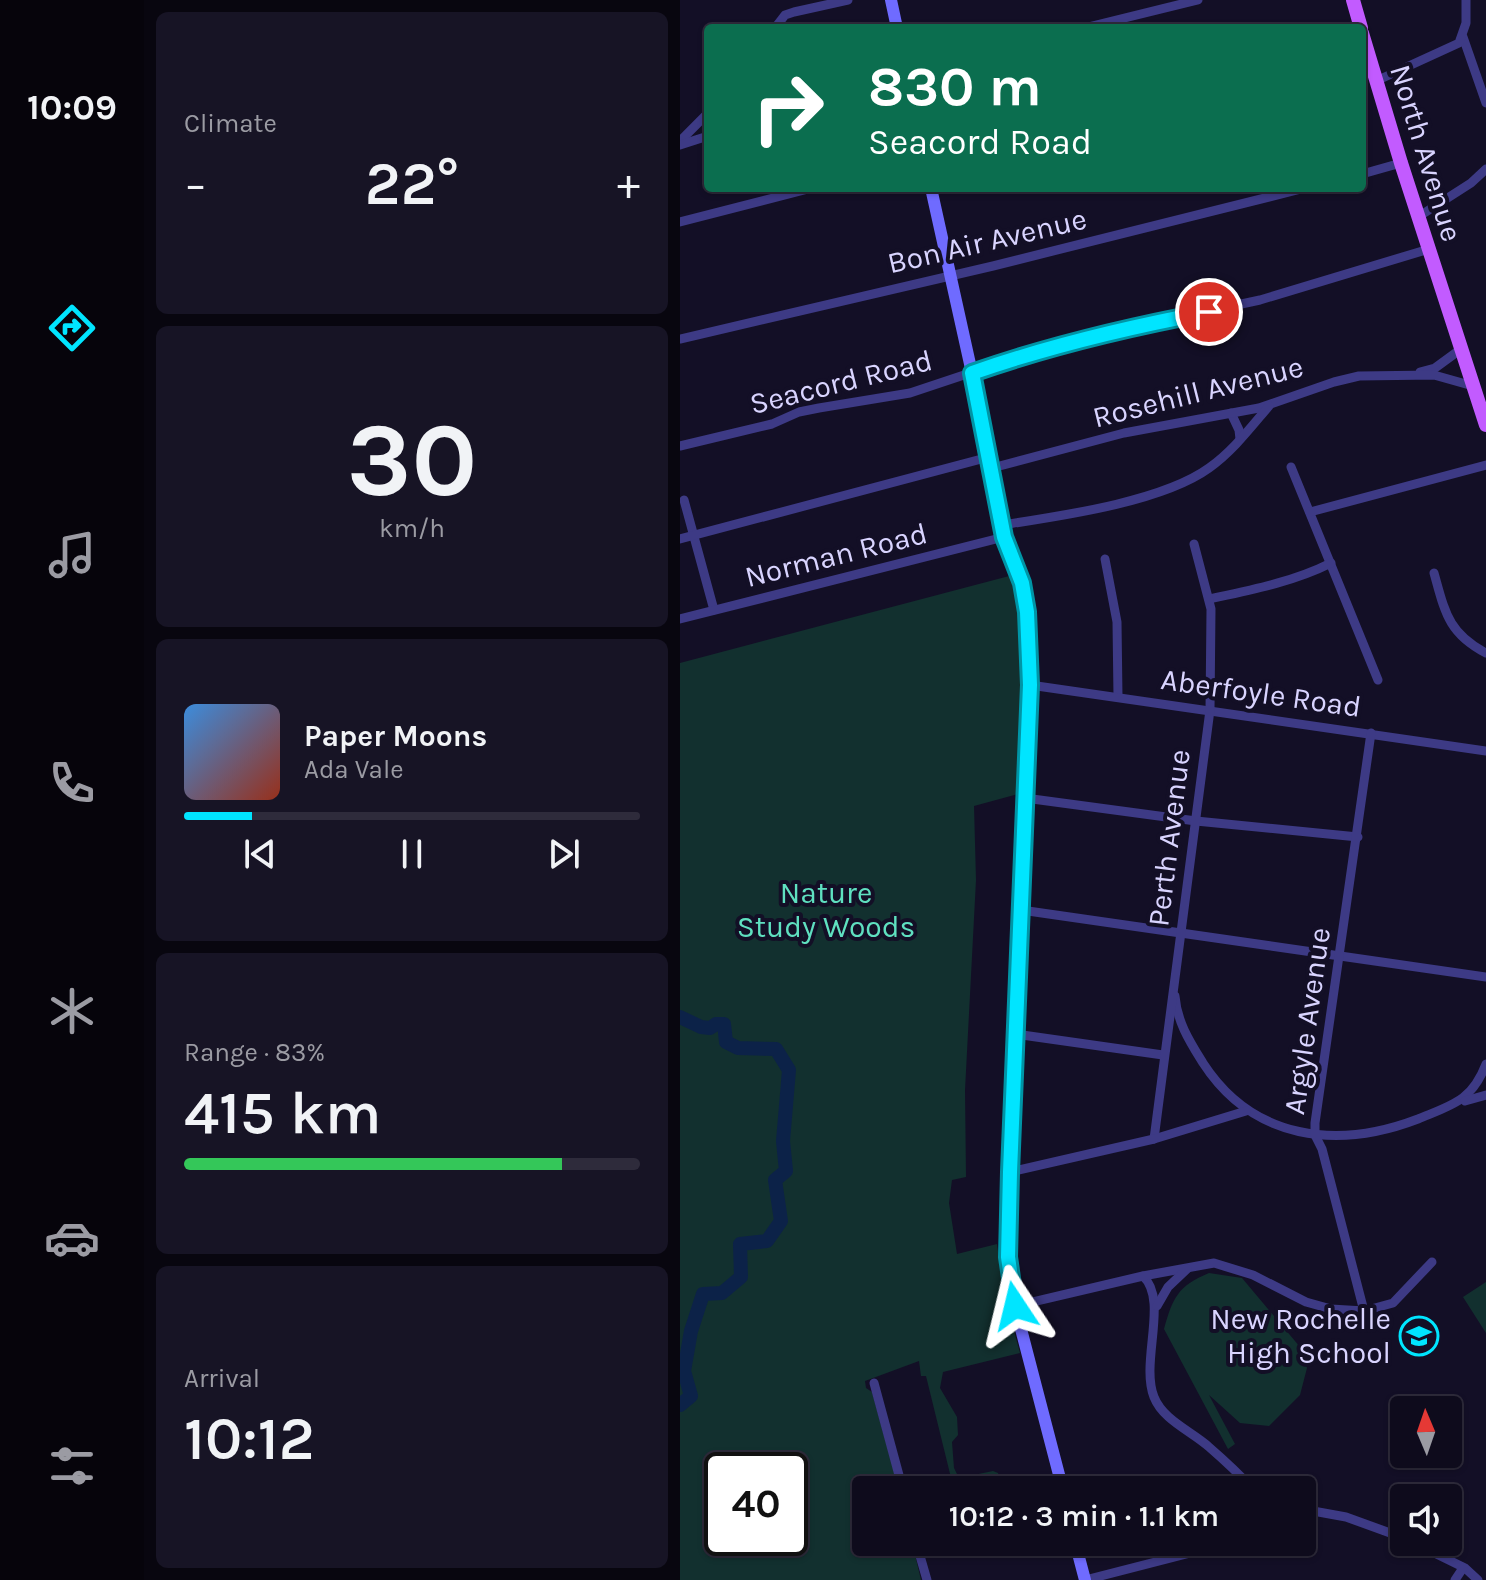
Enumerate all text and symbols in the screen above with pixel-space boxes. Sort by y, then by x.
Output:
text: 830 m [868,54,1042,119]
icon: right [736,56,840,160]
street label: North Avenue [1382,60,1470,246]
text: 10:09 [27,86,117,128]
text: Climate [184,108,277,139]
text: Seacord Road [868,121,1092,163]
text: 22° [365,149,459,219]
text: − [184,159,207,210]
text: + [617,159,640,210]
street label: Bon Air Avenue [884,201,1090,281]
pin [1175,278,1243,346]
icon: arrive [1187,290,1231,334]
icon: directions [44,300,100,356]
street label: Seacord Road [746,342,936,422]
street label: Rosehill Avenue [1089,348,1307,436]
text: 30 [347,400,477,521]
text: km/h [379,513,445,544]
street label: Norman Road [741,515,931,595]
icon: music [44,527,100,583]
street label: Aberfoyle Road [1159,661,1363,725]
text: Paper Moons [304,718,487,754]
street label: Perth Avenue [1140,747,1198,929]
text: Ada Vale [304,754,404,785]
icon: phone [44,755,100,811]
icon: previous [238,832,282,876]
icon: pause [390,832,434,876]
icon: next [542,832,586,876]
park label: Nature Study Woods [737,875,915,945]
street label: Argyle Avenue [1276,925,1338,1117]
icon: climate [44,983,100,1039]
text: Range · 83% [184,1037,325,1068]
text: 415 km [184,1078,381,1148]
icon: car [44,1210,100,1266]
position arrow [973,1264,1057,1348]
place label: New Rochelle High School [1210,1301,1391,1371]
school or university icon: New Rochelle High School [1398,1315,1440,1357]
text: Arrival [184,1363,260,1394]
north arrow [1390,1396,1462,1468]
map controls [1390,1396,1462,1556]
text: 10:12 [184,1404,315,1474]
icon: filters [44,1438,100,1494]
speed limit sign: 40 [704,1452,808,1556]
button: sound [1390,1484,1462,1556]
text: 10:12 · 3 min · 1.1 km [949,1498,1219,1534]

